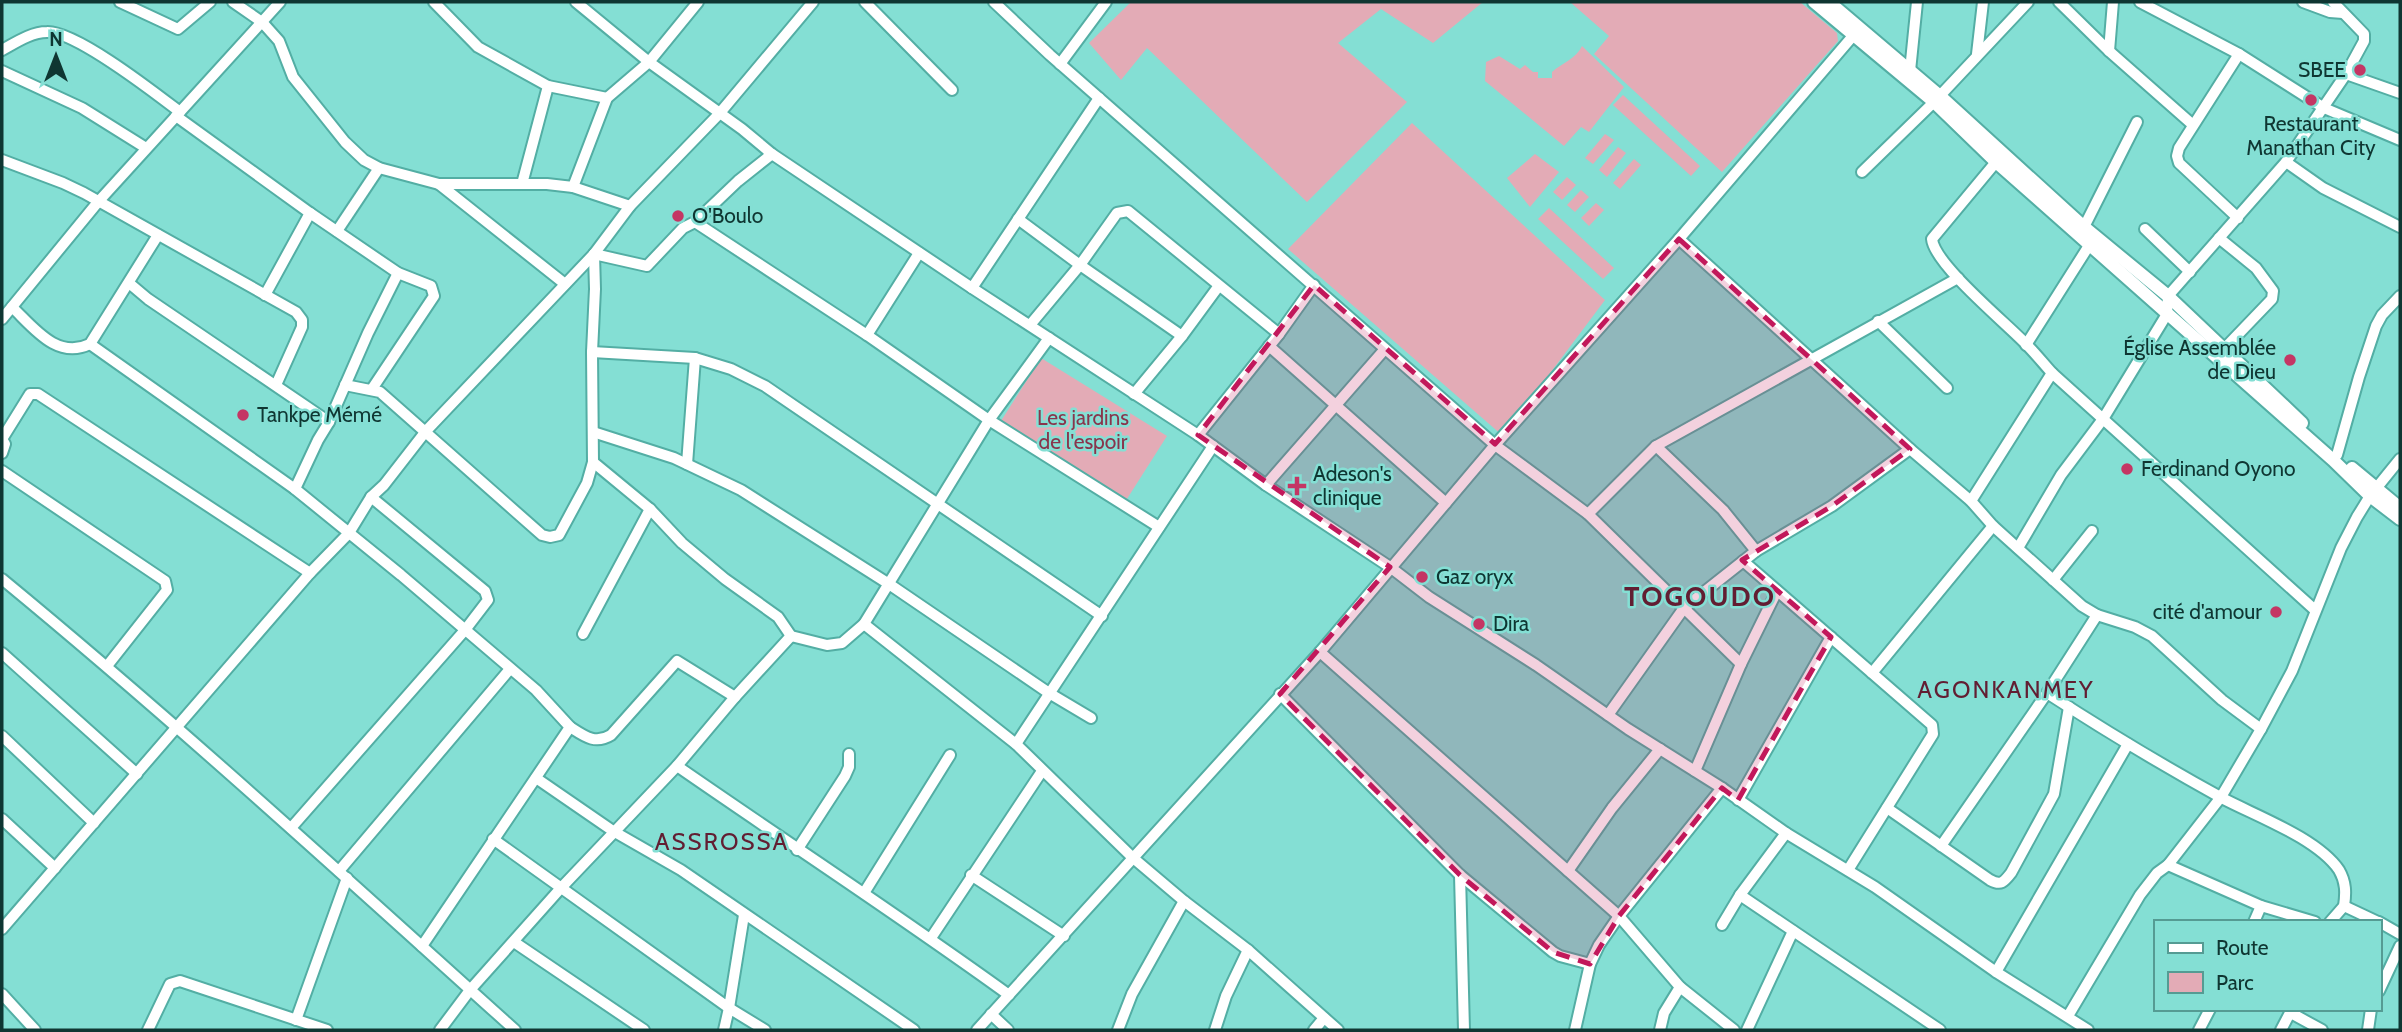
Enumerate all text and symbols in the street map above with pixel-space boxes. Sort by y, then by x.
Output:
north arrow [21,21,91,91]
text: N [49,28,63,51]
place label: SBEE [2298,57,2346,82]
marker: SBEE [2352,62,2368,78]
marker: Restaurant Manathan City [2303,92,2319,108]
place label: Restaurant Manathan City [2246,111,2376,160]
place label: O'Boulo [692,203,763,228]
marker: O'Boulo [670,208,686,224]
place label: Église Assemblée de Dieu [2123,335,2276,384]
marker: Église Assemblée de Dieu [2282,352,2298,368]
place label: Tankpe Mémé [257,402,382,427]
park label: Les jardins de l'espoir [1037,405,1129,454]
marker: Tankpe Mémé [235,407,251,423]
place label: Ferdinand Oyono [2141,456,2296,481]
place label: Adeson's clinique [1313,461,1392,510]
marker: Ferdinand Oyono [2119,461,2135,477]
marker: Adeson's clinique [1287,476,1307,496]
place label: Gaz oryx [1436,564,1514,589]
marker: Gaz oryx [1414,569,1430,585]
district label: TOGOUDO [1624,579,1776,613]
place label: cité d'amour [2153,599,2262,624]
marker: cité d'amour [2268,604,2284,620]
place label: Dira [1493,611,1529,636]
marker: Dira [1471,616,1487,632]
district label: AGONKANMEY [1917,675,2095,704]
district label: ASSROSSA [655,827,789,856]
legend [2154,920,2381,1011]
text: Route [2216,935,2269,960]
text: Parc [2216,970,2254,995]

